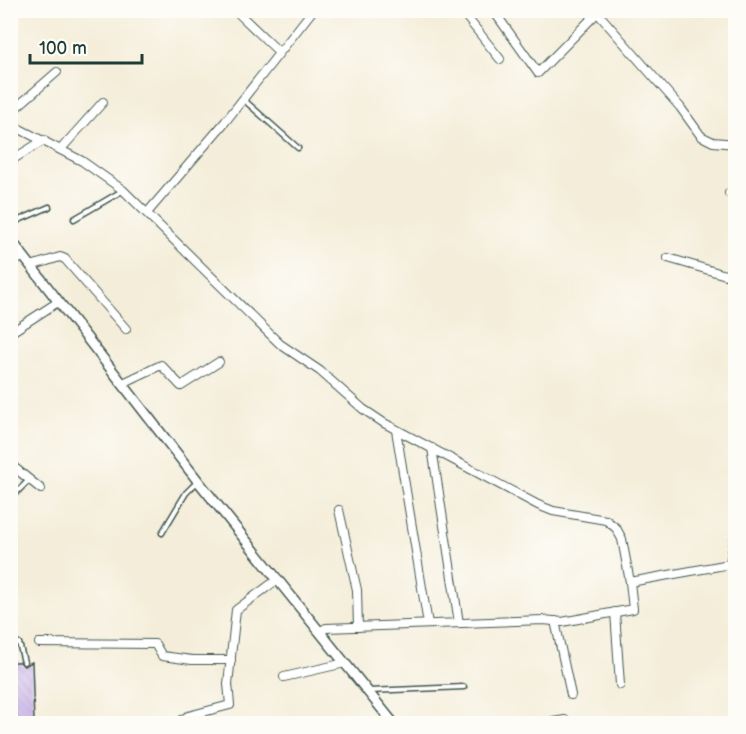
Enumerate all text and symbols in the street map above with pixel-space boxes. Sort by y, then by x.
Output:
scale bar [30,27,142,65]
text: 100 m [39,38,87,59]

